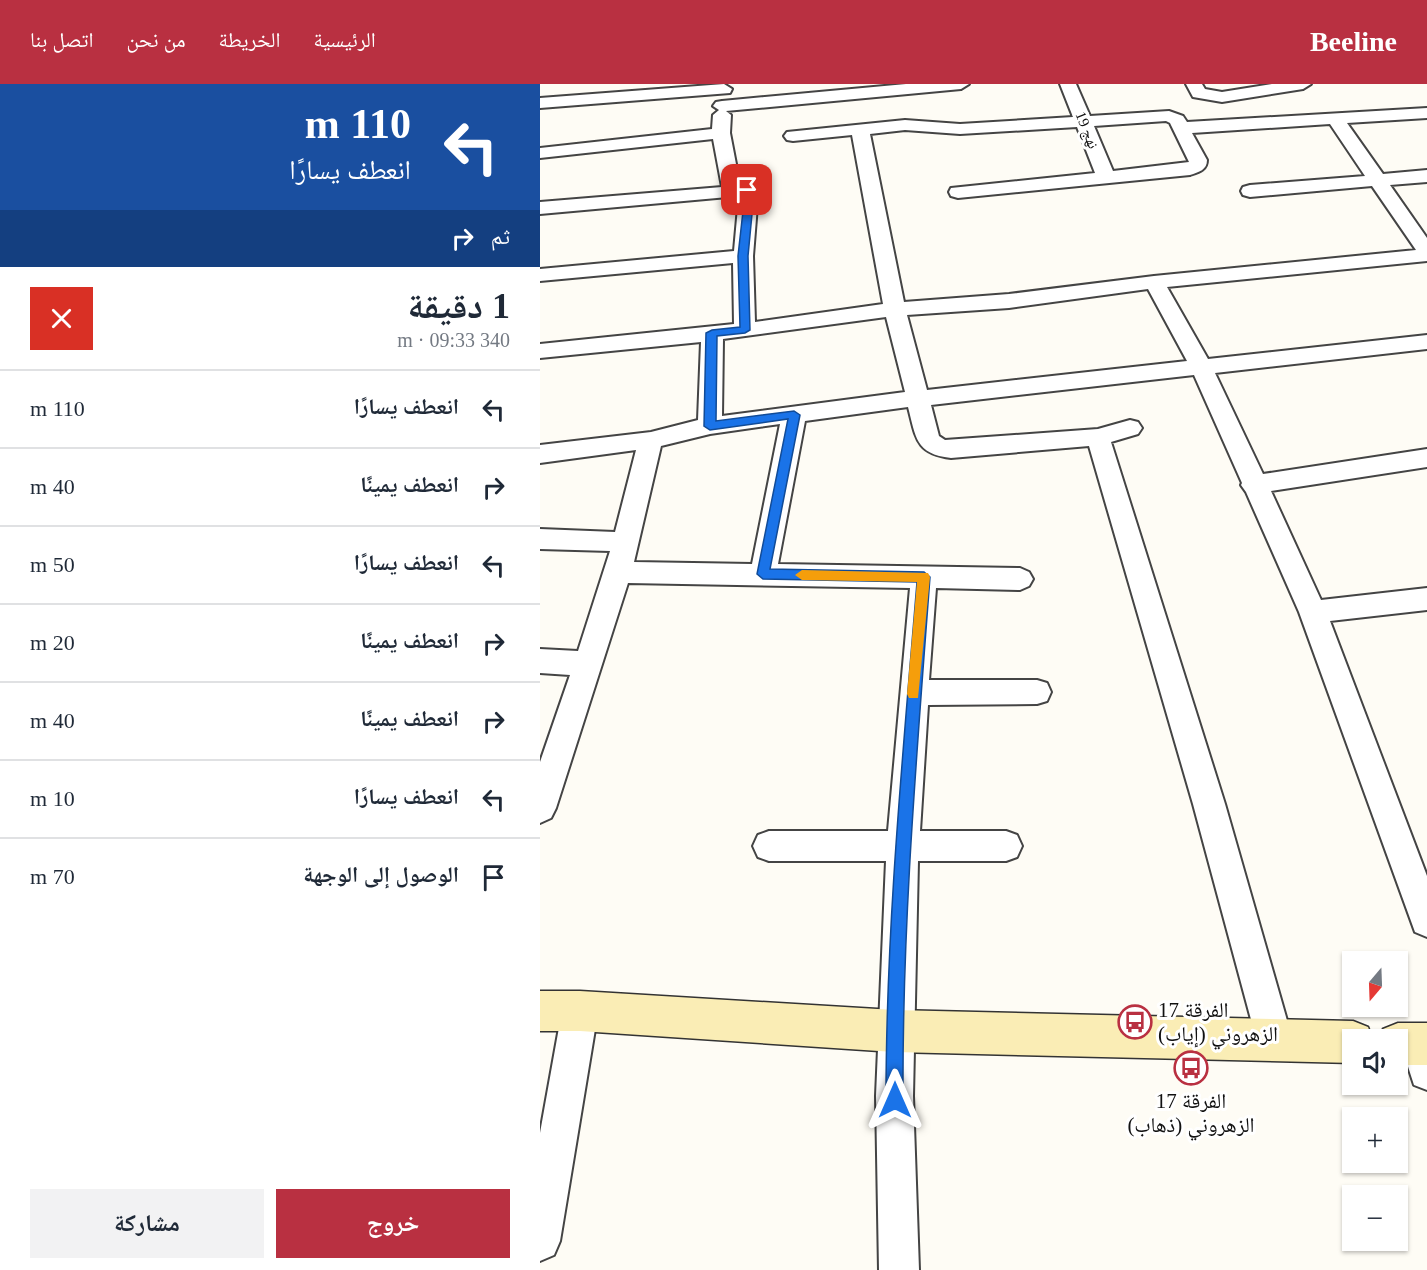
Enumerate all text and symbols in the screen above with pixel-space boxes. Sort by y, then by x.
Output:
text: Beeline [1310,26,1397,57]
text: اتصل بنا [30,28,93,52]
text: من نحن [126,28,186,52]
text: الخريطة [219,28,280,52]
text: الرئيسية [313,28,376,52]
text: 110 m [305,101,411,147]
icon: left [432,108,510,186]
street label: نهج 19 [1070,109,1102,152]
text: انعطف يسارًا [289,155,411,185]
pin [721,164,772,215]
icon: arrive [730,173,763,206]
icon: right [446,222,479,255]
text: ثم [491,224,510,249]
text: 1 دقيقة [407,286,510,326]
button: close [30,287,93,350]
text: 340 m · 09:33 [397,329,510,351]
icon: left [477,393,510,426]
text: انعطف يسارًا [354,394,459,419]
text: 110 m [30,396,85,421]
icon: right [477,471,510,504]
text: انعطف يمينًا [360,472,459,497]
text: 40 m [30,474,75,499]
icon: left [477,549,510,582]
text: انعطف يسارًا [354,550,459,575]
text: 50 m [30,552,75,577]
icon: right [477,627,510,660]
text: انعطف يمينًا [360,628,459,653]
text: 20 m [30,630,75,655]
icon: right [477,705,510,738]
text: انعطف يمينًا [360,706,459,731]
text: 40 m [30,708,75,733]
icon: left [477,783,510,816]
text: انعطف يسارًا [354,784,459,809]
text: 10 m [30,786,75,811]
icon: arrive [477,861,510,894]
text: الوصول إلى الوجهة [303,862,459,887]
text: 70 m [30,864,75,889]
north arrow [1342,951,1408,1017]
map controls [1342,951,1408,1251]
place label: الفرقة 17 الزهروني (إياب) [1158,998,1278,1050]
bus stop icon: الفرقة 17 الزهروني (إياب) [1117,1004,1153,1040]
button: sound [1342,1029,1408,1095]
bus stop icon: الفرقة 17 الزهروني (ذهاب) [1173,1050,1209,1086]
position arrow [863,1068,927,1132]
place label: الفرقة 17 الزهروني (ذهاب) [1127,1089,1255,1141]
button: + [1342,1107,1408,1173]
button: − [1342,1185,1408,1251]
button: مشاركة [30,1189,264,1258]
button: خروج [276,1189,510,1258]

